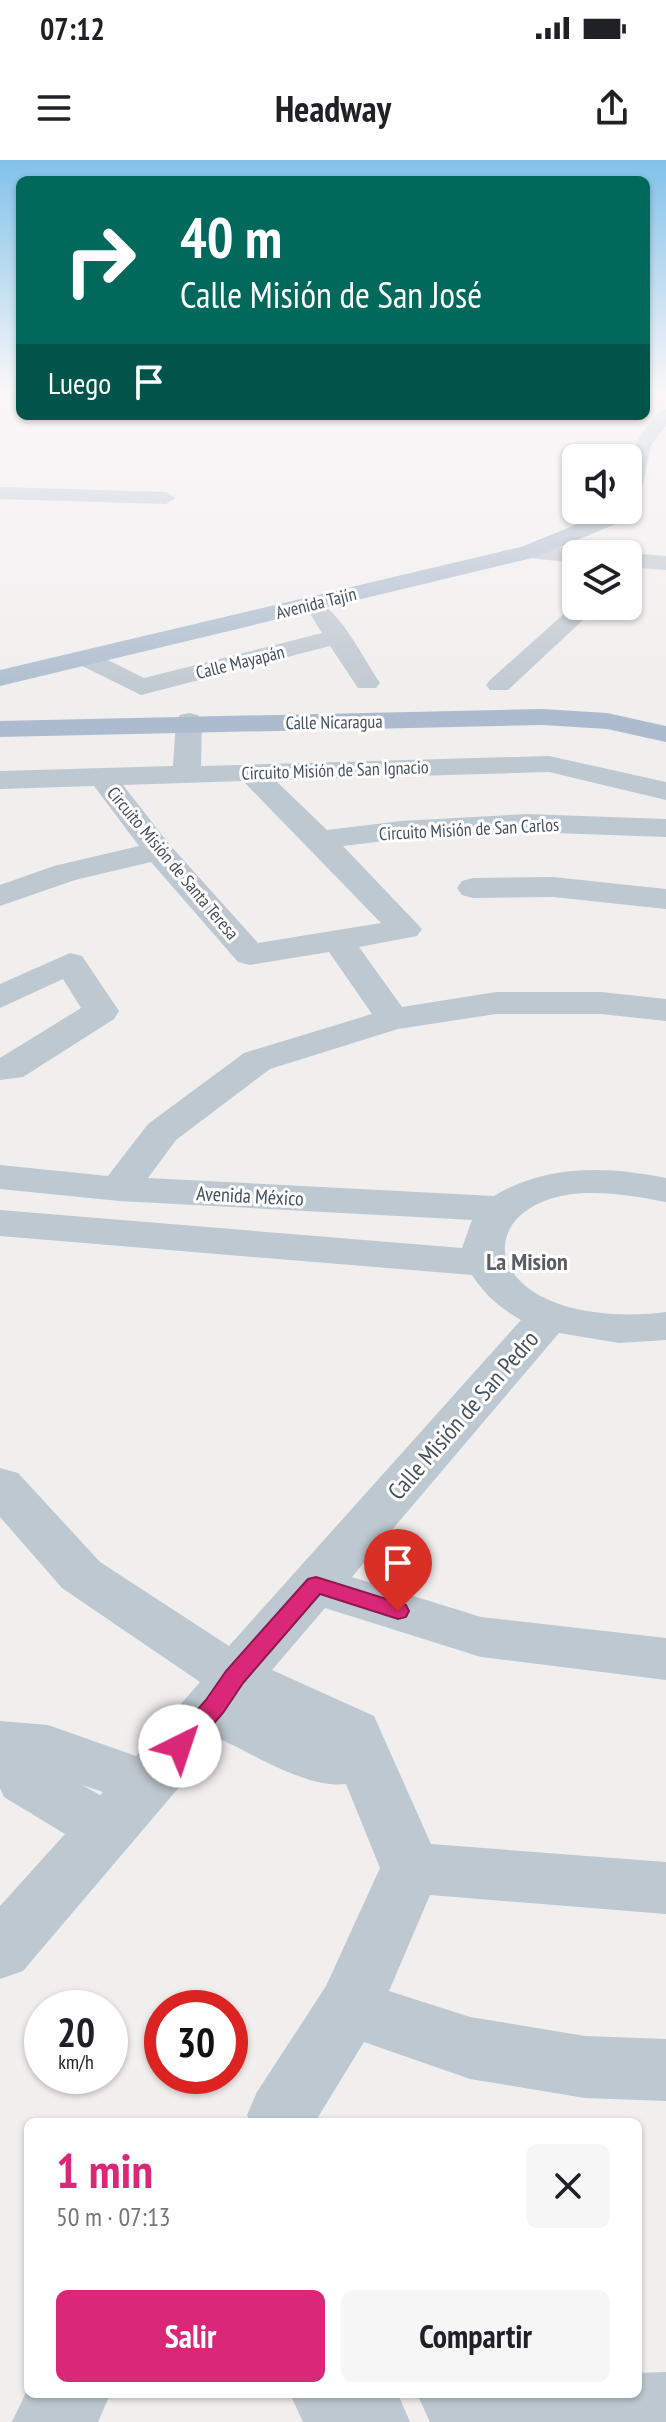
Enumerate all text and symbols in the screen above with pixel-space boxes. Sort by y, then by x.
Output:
text: 07:12 [40,9,105,48]
text: Headway [275,85,391,132]
icon: menu [32,86,76,130]
icon: share [590,86,634,130]
text: 40 m [180,201,282,273]
icon: right [48,208,152,312]
text: Calle Misión de San José [180,271,482,318]
icon: arrive [127,360,171,404]
text: Luego [48,363,111,402]
map controls [562,444,642,620]
button: sound [562,444,642,524]
button: layers [562,540,642,620]
street label: Avenida Tajín [273,582,359,624]
street label: Calle Mayapán [193,640,287,684]
street label: Calle Nicaragua [285,710,383,734]
street label: Circuito Misión de San Ignacio [241,755,429,785]
street label: Circuito Misión de Santa Teresa [102,782,244,944]
street label: Circuito Misión de San Carlos [378,813,560,845]
street label: Avenida México [196,1180,304,1212]
district label: La Mision [486,1246,568,1277]
street label: Calle Misión de San Pedro [381,1324,545,1506]
pin [364,1529,432,1611]
icon: arrive [376,1541,420,1585]
position arrow [138,1704,222,1788]
speed limit sign: 30 [144,1990,248,2094]
text: 20 [57,2006,95,2058]
text: km/h [58,2049,94,2075]
text: 1 min [56,2139,153,2201]
button: close [526,2144,610,2228]
text: 50 m · 07:13 [56,2200,171,2233]
button: Salir [56,2290,325,2382]
button: Compartir [341,2290,610,2382]

